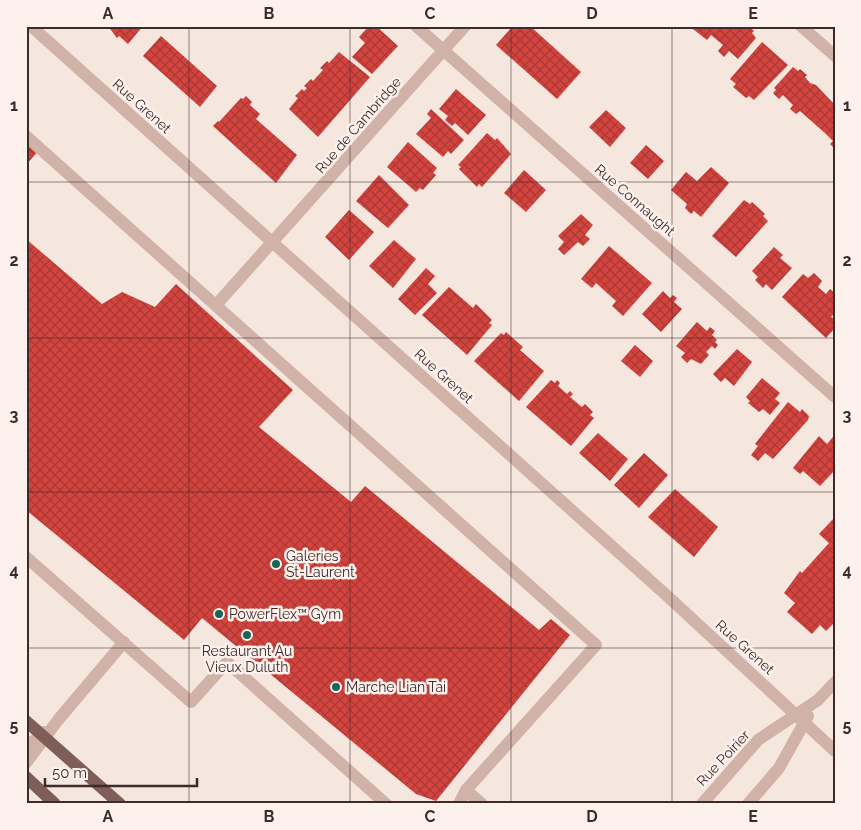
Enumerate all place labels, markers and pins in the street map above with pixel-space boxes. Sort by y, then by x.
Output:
place label: Galeries St-Laurent [286,548,355,580]
marker: Galeries St-Laurent [270,558,282,570]
place label: PowerFlex™ Gym [229,606,341,622]
marker: PowerFlex™ Gym [213,608,225,620]
marker: Restaurant Au Vieux Duluth [241,629,253,641]
place label: Restaurant Au Vieux Duluth [202,643,292,675]
place label: Marche Lian Tai [346,679,446,695]
marker: Marche Lian Tai [330,681,342,693]

